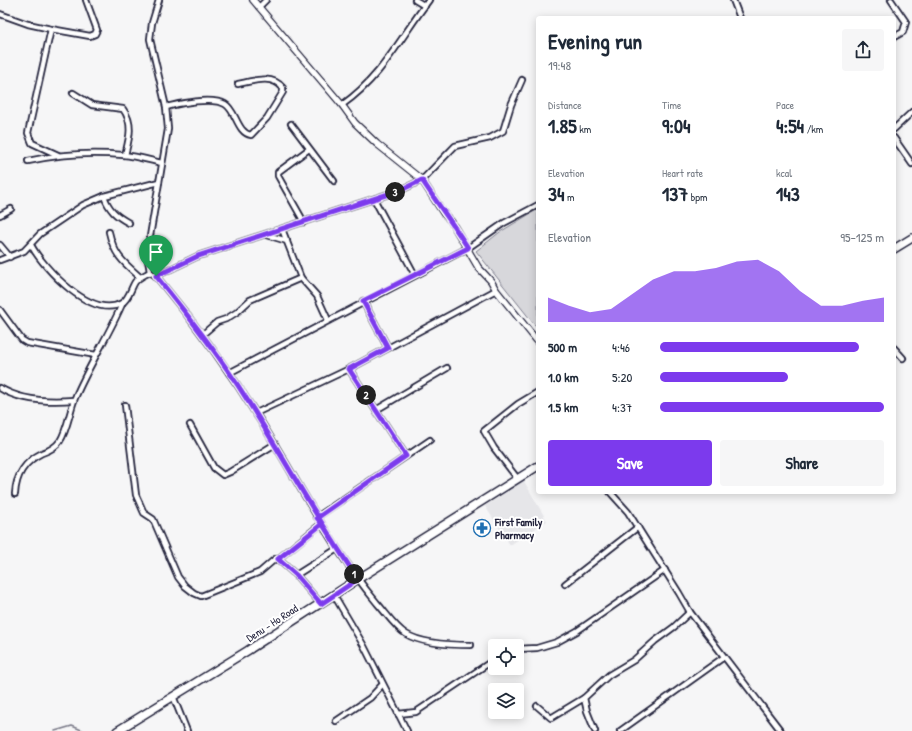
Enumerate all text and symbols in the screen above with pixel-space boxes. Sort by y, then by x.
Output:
text: Evening run [548,26,642,56]
button: share [842,29,884,71]
text: 19:48 [548,56,571,74]
text: Distance [548,98,582,112]
text: Time [662,98,681,112]
text: Pace [776,98,794,112]
text: 1.85 [548,112,577,139]
text: 9:04 [662,112,690,139]
text: 4:54 [776,112,804,139]
text: km [577,122,591,136]
text: /km [804,122,823,136]
text: Elevation [548,166,585,180]
text: Heart rate [662,166,703,180]
text: kcal [776,166,792,180]
text: 34 [548,180,564,207]
text: 137 [662,180,688,207]
text: 143 [776,180,800,207]
pin: 3 [385,182,405,202]
text: 3 [393,185,397,199]
text: m [564,190,574,204]
text: bpm [688,190,707,204]
text: Elevation [548,228,591,246]
text: 95–125 m [840,228,884,246]
pin [139,235,173,276]
icon: arrive [145,241,167,263]
text: 500 m [548,338,577,356]
text: 4:46 [612,338,630,356]
text: 1.0 km [548,368,579,386]
text: 5:20 [612,368,632,386]
pin: 2 [356,385,376,405]
text: 2 [363,388,369,402]
text: 1.5 km [548,398,578,416]
text: 4:37 [612,398,632,416]
button: Save [548,440,712,486]
button: Share [720,440,884,486]
place label: First Family Pharmacy [494,515,543,543]
pharmacy icon: First Family Pharmacy [472,518,492,538]
pin: 1 [344,564,364,584]
text: 1 [352,567,356,581]
street label: Denu - Ho Road [244,601,301,645]
map controls [488,639,524,719]
button: locate [488,639,524,675]
button: layers [488,683,524,719]

